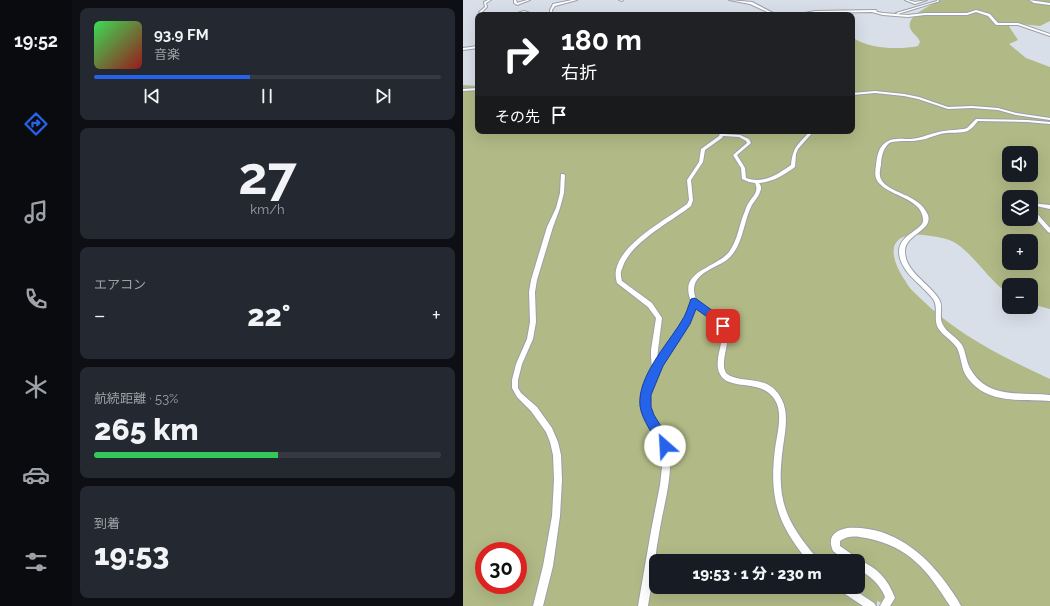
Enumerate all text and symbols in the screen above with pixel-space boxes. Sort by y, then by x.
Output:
text: 180 m [561,24,642,57]
text: 93.9 FM [154,26,209,44]
icon: right [495,28,547,80]
text: 19:52 [14,30,58,51]
text: 音楽 [154,47,180,62]
text: 右折 [561,62,597,83]
icon: previous [141,85,163,107]
icon: pause [256,85,278,107]
icon: next [372,85,394,107]
icon: arrive [548,104,570,126]
text: その先 [495,108,540,126]
icon: directions [22,110,50,138]
text: 27 [238,145,297,206]
map controls [1002,146,1038,314]
button: sound [1002,146,1038,182]
button: layers [1002,190,1038,226]
icon: music [22,198,50,226]
text: km/h [250,202,285,217]
button: + [1002,234,1038,270]
text: エアコン [94,277,146,292]
button: − [1002,278,1038,314]
icon: phone [22,285,50,313]
text: 22° [247,298,291,333]
text: − [94,302,106,328]
text: + [432,302,441,328]
pin [706,309,740,343]
icon: arrive [712,315,734,337]
icon: climate [22,373,50,401]
text: 航続距離 · 53% [94,391,178,406]
text: 265 km [94,412,199,447]
position arrow [644,425,686,467]
icon: car [22,461,50,489]
text: 到着 [94,516,120,531]
text: 19:53 [94,537,169,572]
speed limit sign: 30 [475,542,527,594]
icon: filters [22,548,50,576]
text: 19:53 · 1 分 · 230 m [692,565,822,583]

